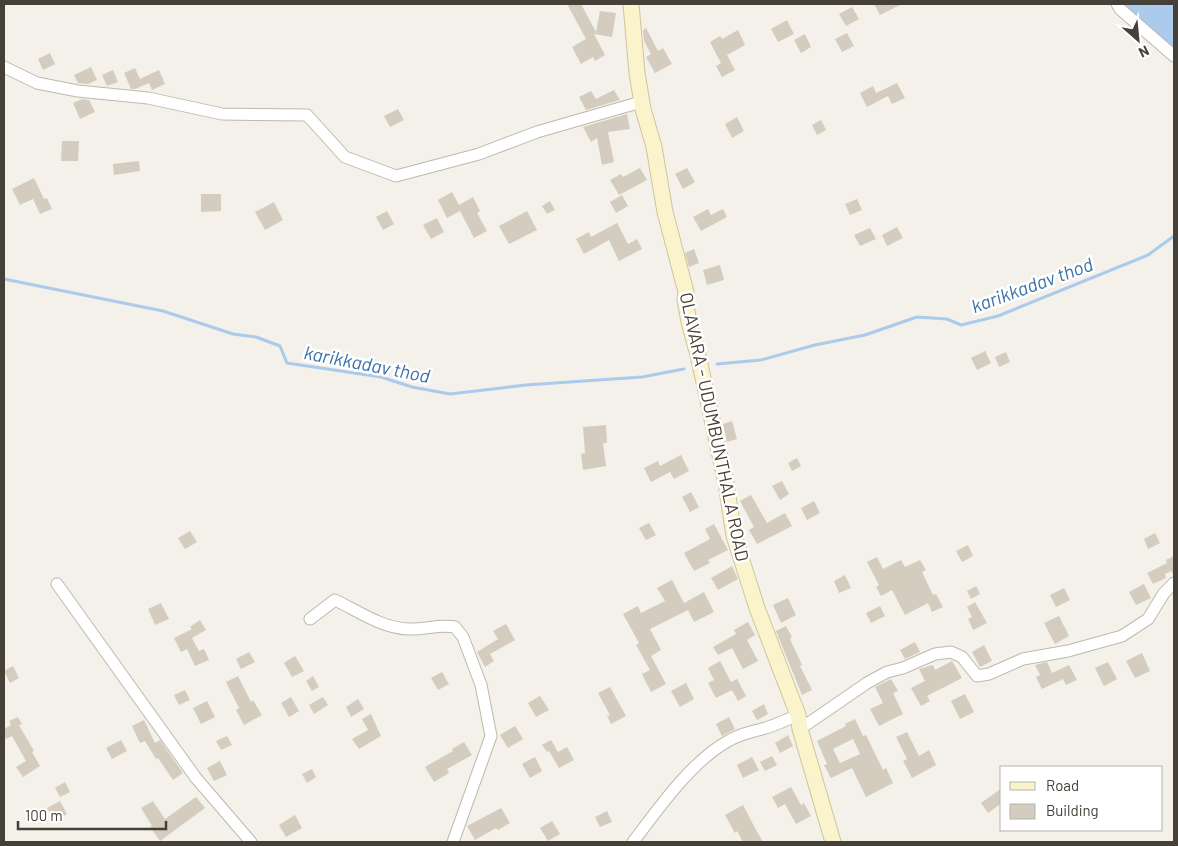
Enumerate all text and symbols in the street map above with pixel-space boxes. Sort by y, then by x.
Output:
north arrow [1113,15,1163,65]
text: N [1136,42,1152,62]
water label: karikkadav thod [968,252,1096,317]
street label: OLAVARA - UDUMBUNTHALA ROAD [676,290,754,563]
water label: karikkadav thod [302,340,432,387]
legend [1000,766,1163,831]
text: Road [1046,776,1079,794]
scale bar [18,798,165,830]
text: Building [1046,801,1099,819]
text: 100 m [25,806,63,824]

